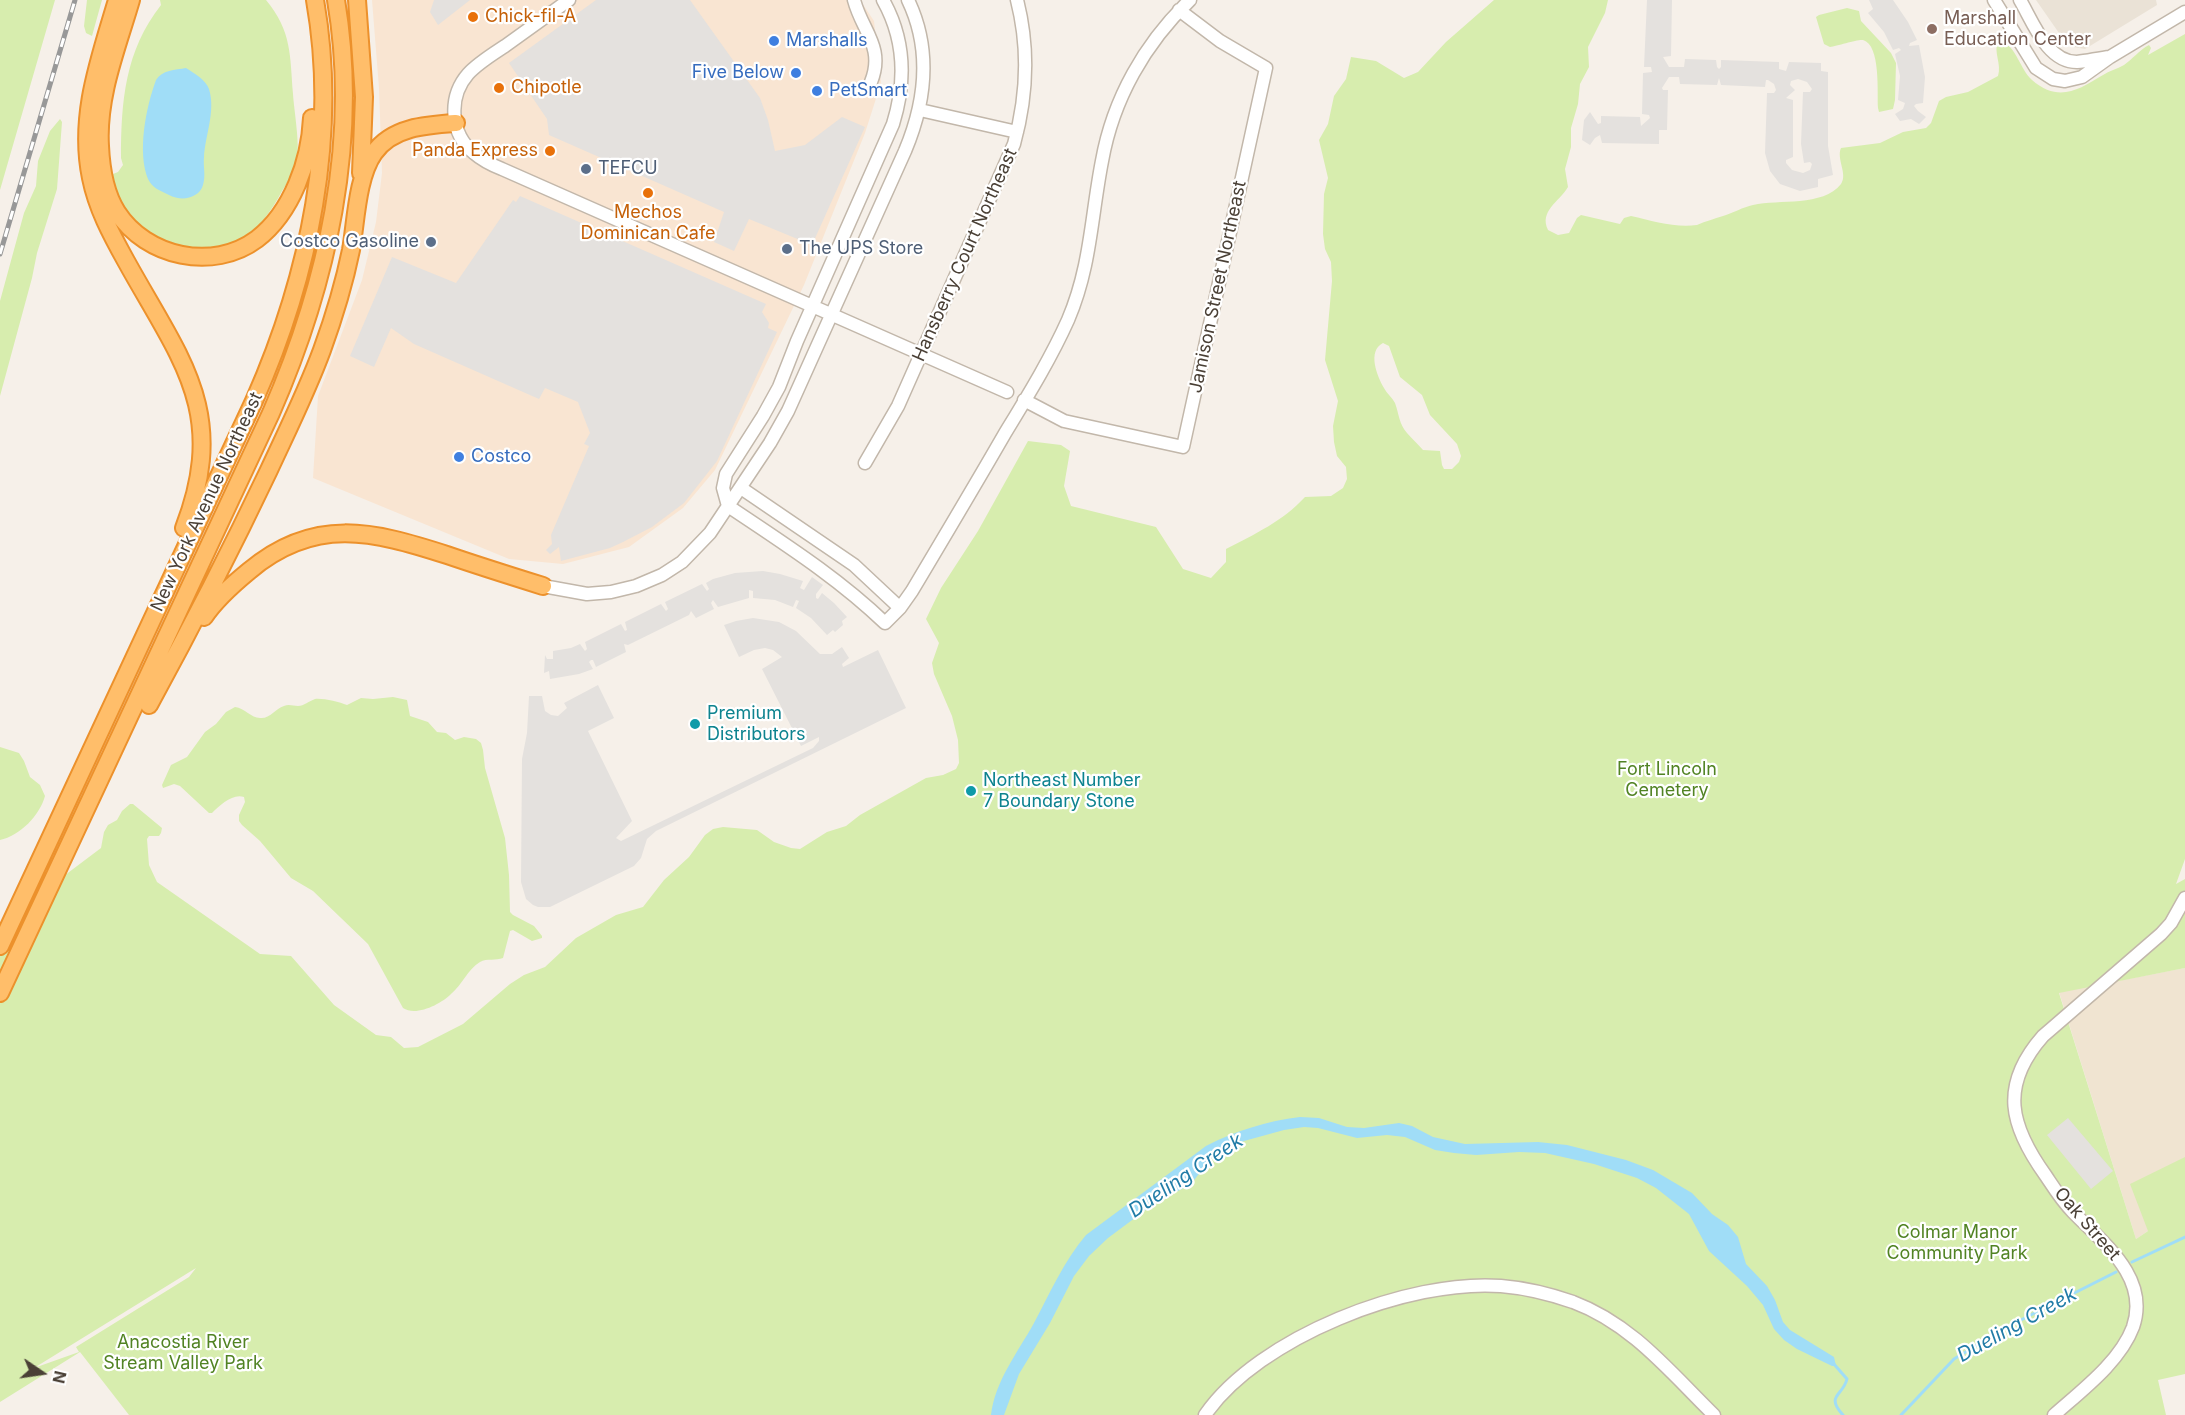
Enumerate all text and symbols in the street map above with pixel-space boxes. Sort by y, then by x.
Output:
place label: Chick-fil-A [485,6,576,28]
place label: Marshall Education Center [1944,8,2091,50]
marker: Chick-fil-A [466,10,480,24]
marker: Marshall Education Center [1925,22,1939,36]
place label: Marshalls [786,30,868,52]
marker: Marshalls [767,34,781,48]
place label: Five Below [692,62,784,84]
marker: Five Below [789,66,803,80]
place label: Chipotle [511,77,582,99]
place label: PetSmart [829,80,907,102]
marker: Chipotle [492,81,506,95]
marker: PetSmart [810,84,824,98]
place label: Panda Express [412,140,538,162]
marker: Panda Express [543,144,557,158]
street label: Hansberry Court Northeast [908,145,1022,365]
place label: TEFCU [598,158,658,180]
marker: TEFCU [579,162,593,176]
street label: Jamison Street Northeast [1185,179,1251,395]
marker: Mechos Dominican Cafe [641,186,655,200]
place label: Mechos Dominican Cafe [580,202,716,244]
place label: Costco Gasoline [280,231,419,253]
marker: Costco Gasoline [424,235,438,249]
place label: The UPS Store [799,238,923,260]
marker: The UPS Store [780,242,794,256]
street label: New York Avenue Northeast [147,389,267,615]
place label: Costco [471,446,531,468]
marker: Costco [452,450,466,464]
place label: Premium Distributors [707,703,806,746]
marker: Premium Distributors [688,717,702,731]
park label: Fort Lincoln Cemetery [1617,759,1717,802]
place label: Northeast Number 7 Boundary Stone [983,770,1140,812]
marker: Northeast Number 7 Boundary Stone [964,784,978,798]
water label: Dueling Creek [1124,1129,1248,1223]
street label: Oak Street [2049,1183,2125,1265]
park label: Colmar Manor Community Park [1886,1222,2028,1264]
water label: Dueling Creek [1953,1282,2081,1368]
park label: Anacostia River Stream Valley Park [103,1332,263,1374]
north arrow [12,1343,72,1403]
text: N [48,1369,71,1385]

